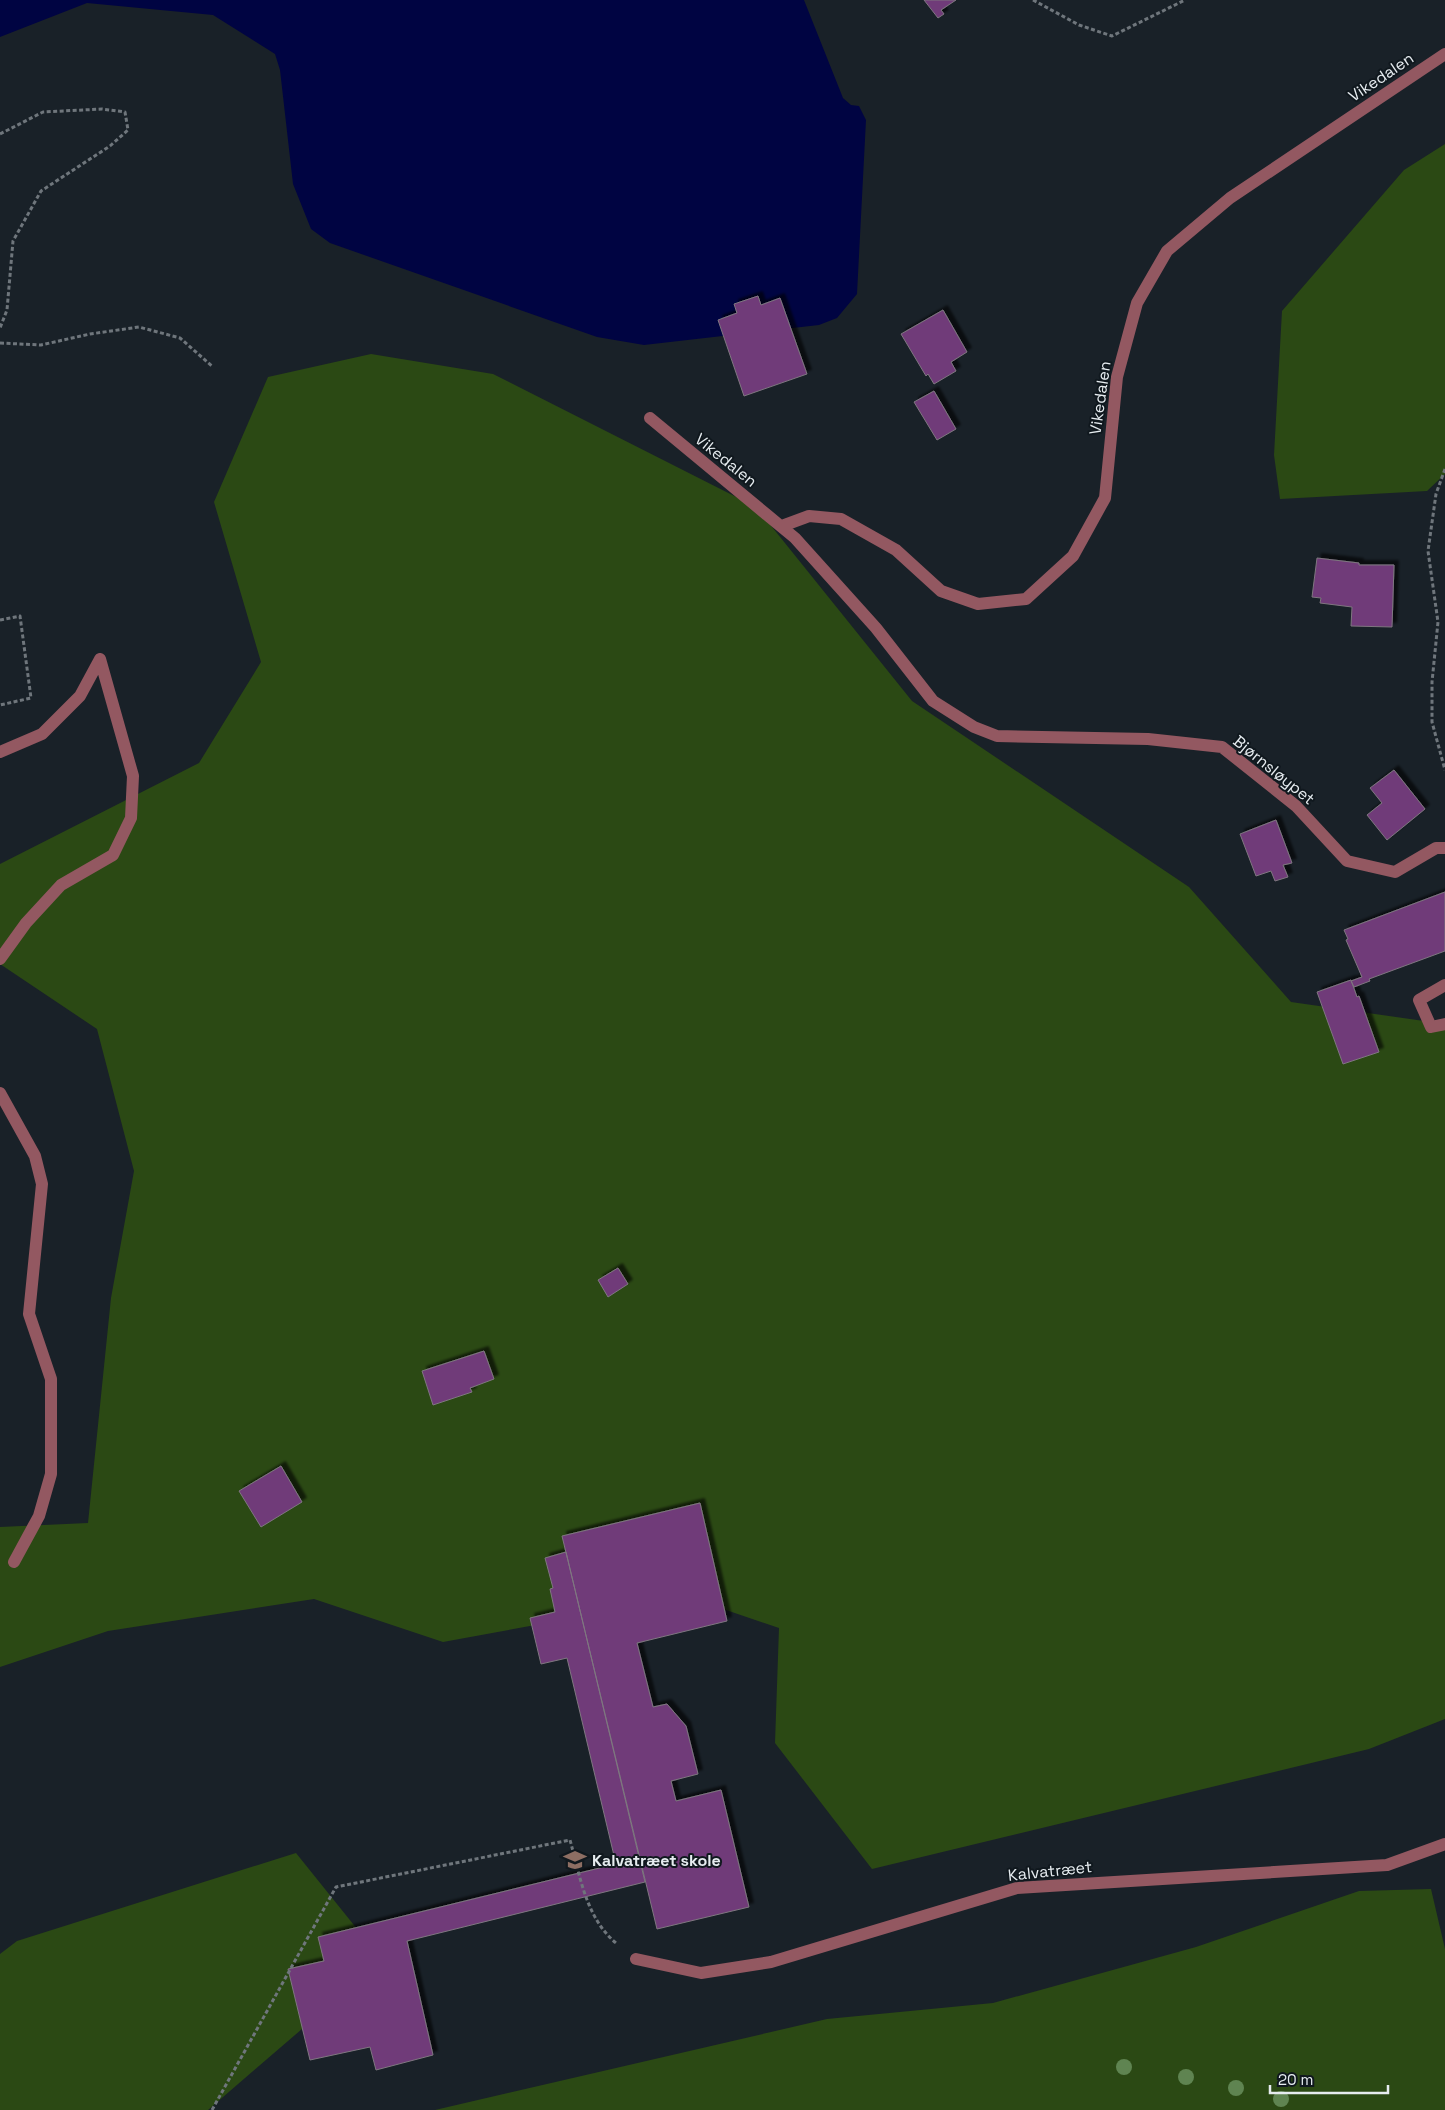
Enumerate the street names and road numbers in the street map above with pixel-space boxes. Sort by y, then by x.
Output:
street label: Vikedalen [1344,48,1418,106]
street label: Vikedalen [1084,360,1116,436]
street label: Vikedalen [691,428,761,492]
street label: Bjørnsløypet [1229,731,1319,809]
street label: Kalvatræet [1007,1856,1093,1886]

